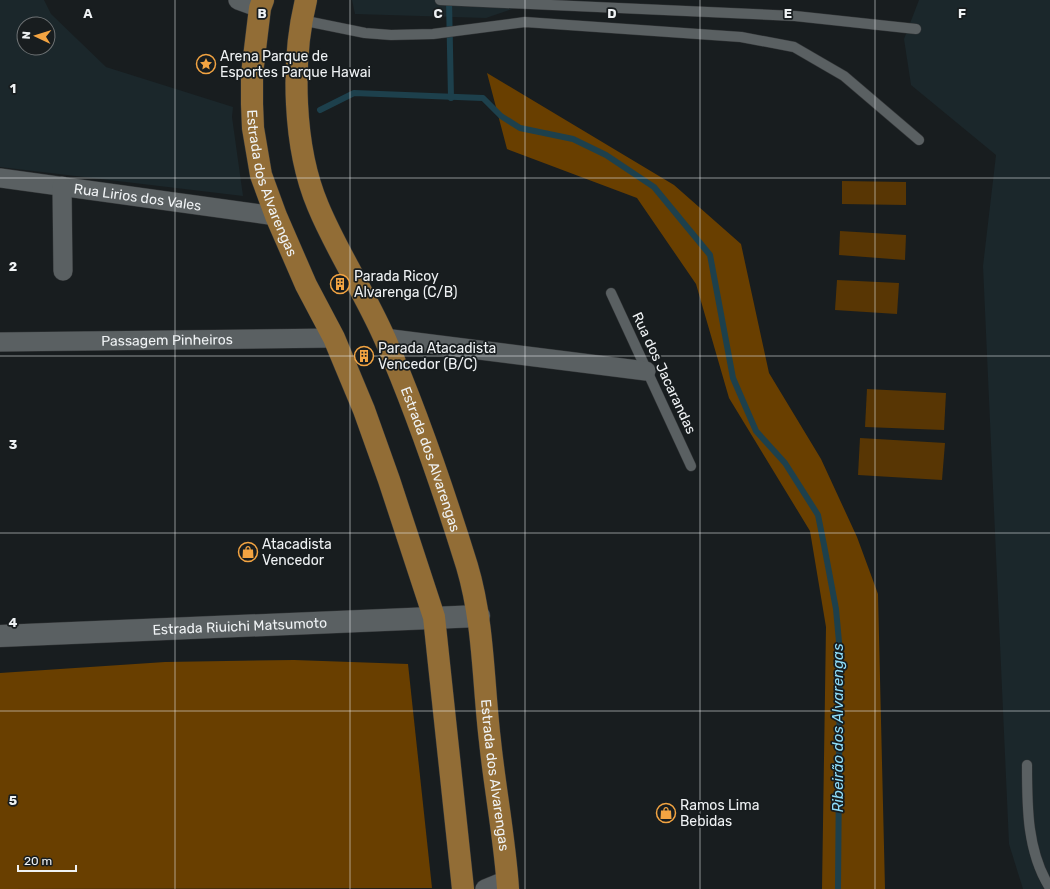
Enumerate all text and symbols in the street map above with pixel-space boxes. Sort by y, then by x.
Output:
text: A [83,6,93,21]
text: B [257,6,267,21]
text: C [433,6,443,21]
text: D [607,6,617,21]
text: E [784,6,792,21]
text: F [958,6,966,21]
north arrow [16,16,56,56]
text: N [20,31,33,40]
place label: Arena Parque de Esportes Parque Hawai [220,48,371,81]
place icon: Arena Parque de Esportes Parque Hawai [195,53,217,75]
text: 1 [10,81,16,96]
street label: Estrada dos Alvarengas [244,109,301,259]
street label: Rua Lirios dos Vales [73,180,203,214]
text: 2 [9,259,17,274]
place label: Parada Ricoy Alvarenga (C/B) [354,268,457,301]
building icon: Parada Ricoy Alvarenga (C/B) [329,273,351,295]
street label: Rua dos Jacarandas [628,309,700,437]
street label: Passagem Pinheiros [101,331,233,349]
place label: Parada Atacadista Vencedor (B/C) [378,340,496,373]
building icon: Parada Atacadista Vencedor (B/C) [353,345,375,367]
street label: Estrada dos Alvarengas [397,384,464,534]
text: 3 [9,437,18,452]
place label: Atacadista Vencedor [262,536,332,569]
shop icon: Atacadista Vencedor [237,541,259,563]
street label: Estrada Riuichi Matsumoto [152,614,328,638]
text: 4 [9,615,18,630]
water label: Ribeirão dos Alvarengas [829,643,847,813]
street label: Estrada dos Alvarengas [478,698,513,852]
text: 5 [9,793,17,808]
place label: Ramos Lima Bebidas [680,797,759,830]
shop icon: Ramos Lima Bebidas [655,802,677,824]
scale bar [18,847,76,873]
text: 20 m [24,854,52,868]

